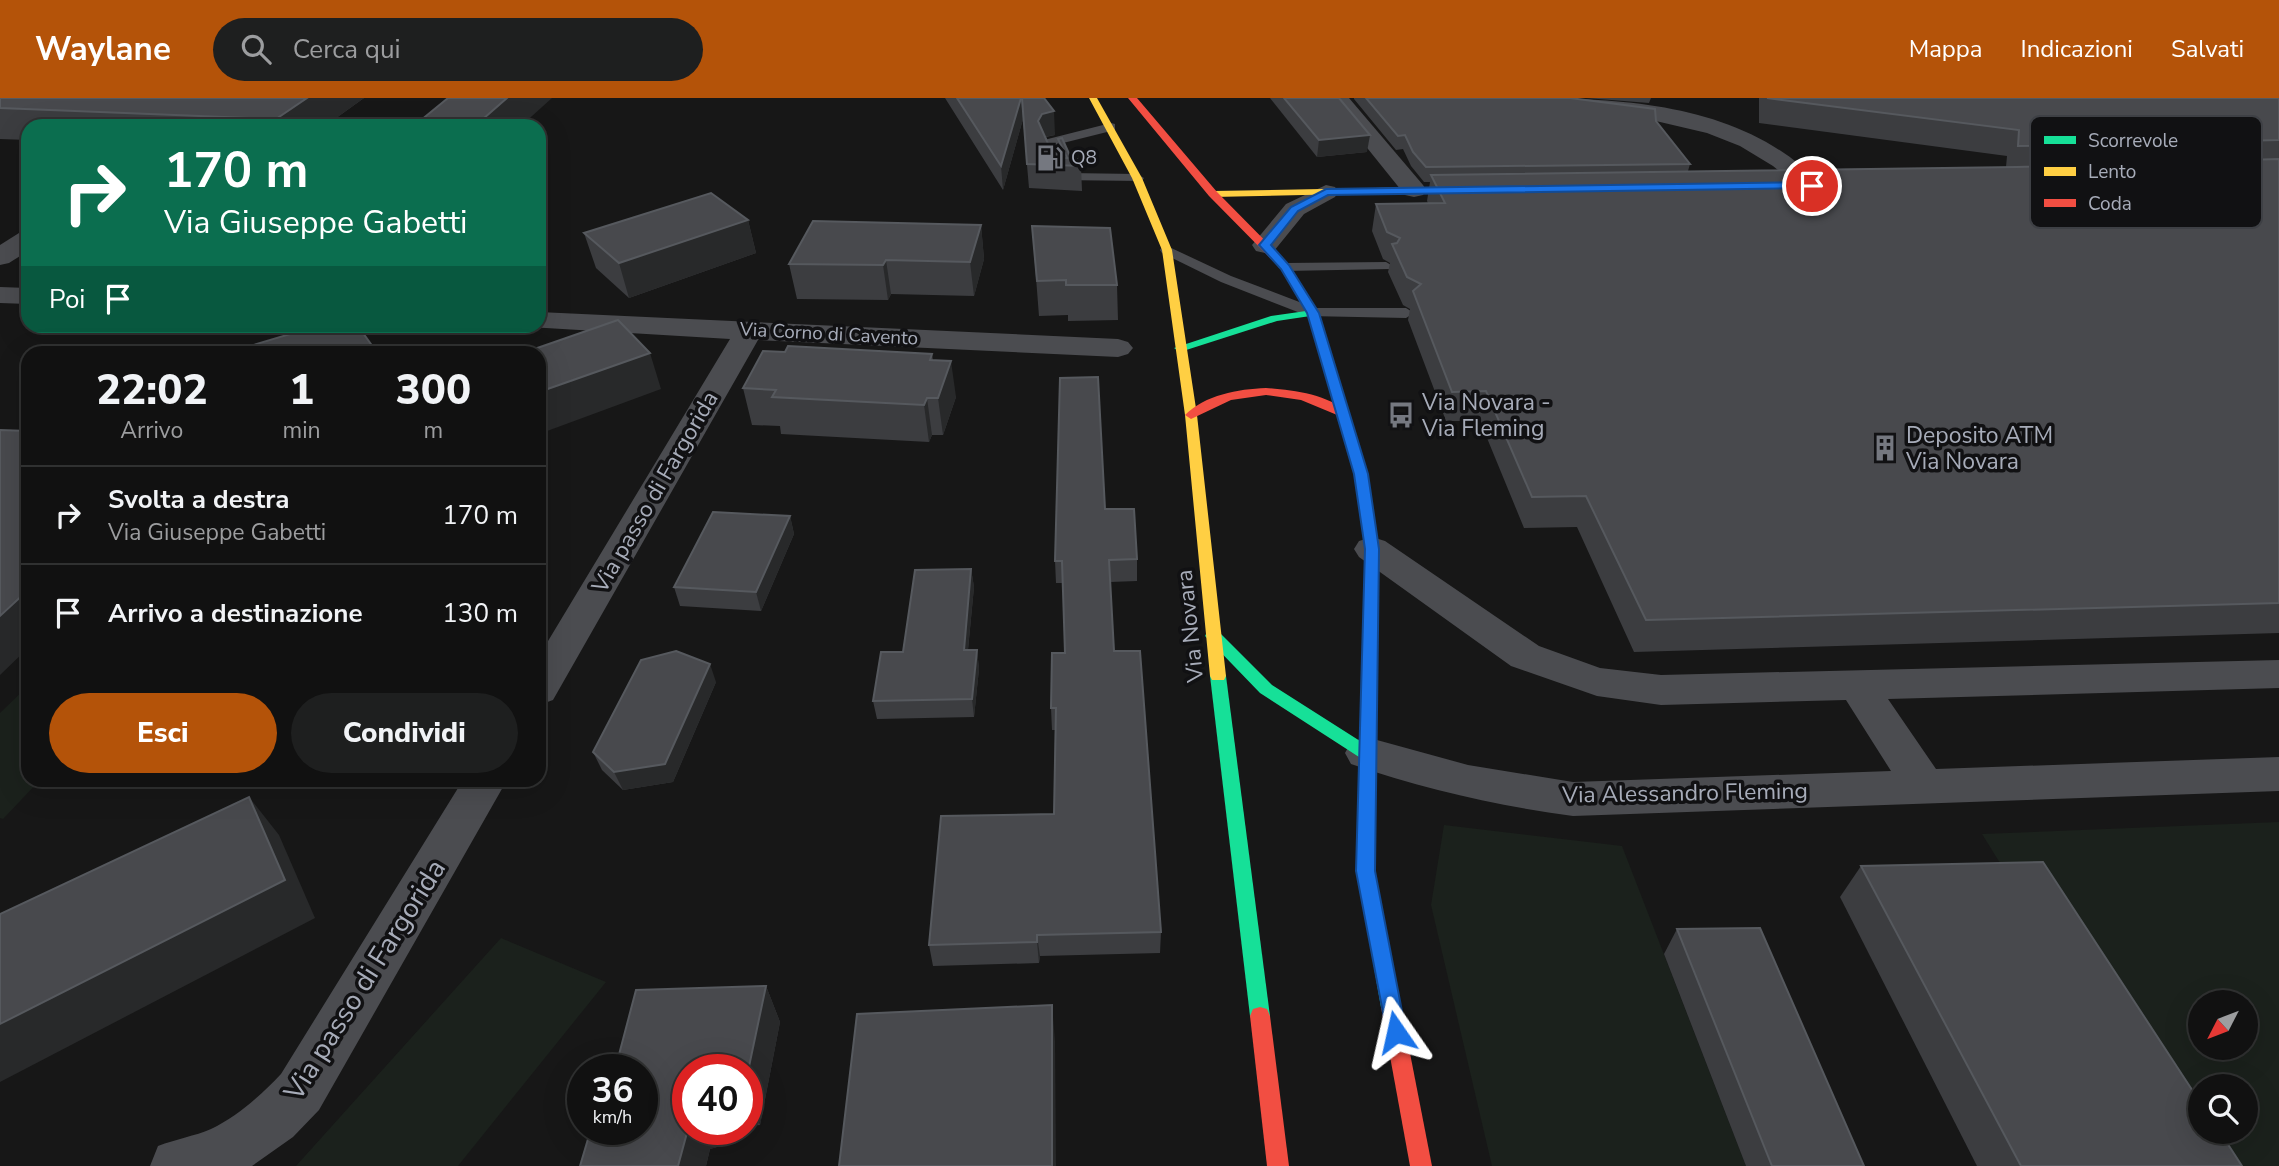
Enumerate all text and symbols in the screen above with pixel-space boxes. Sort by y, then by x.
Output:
search box [213,18,703,81]
text: Waylane [35,27,171,72]
icon: search [237,30,275,68]
text: Cerca qui [293,32,401,67]
text: Mappa [1909,33,1983,65]
text: Indicazioni [2021,33,2133,65]
text: Salvati [2171,33,2244,65]
legend [2030,116,2262,228]
text: Scorrevole [2088,128,2178,154]
text: 170 m [164,137,308,204]
fuel station icon: Q8 [1035,143,1065,173]
place label: Q8 [1071,145,1097,171]
icon: right [49,147,140,238]
pin [1782,156,1842,216]
text: Lento [2088,159,2136,185]
icon: arrive [1793,167,1831,205]
text: Coda [2088,191,2132,217]
text: Via Giuseppe Gabetti [164,201,468,244]
icon: arrive [99,280,137,318]
text: Poi [49,282,85,317]
street label: Via Corno di Cavento [738,316,919,352]
text: 22:02 [96,362,208,419]
text: 1 [289,362,314,419]
text: 300 [396,362,471,419]
street label: Via passo di Fargorida [584,385,725,599]
place label: Via Novara - Via Fleming [1421,387,1551,444]
bus stop icon: Via Novara - Via Fleming [1386,400,1416,430]
text: Arrivo [120,415,183,446]
text: min [283,415,321,446]
text: m [423,415,443,446]
place label: Deposito ATM Via Novara [1905,420,2053,477]
building icon: Deposito ATM Via Novara [1870,433,1900,463]
text: Svolta a destra [108,482,290,517]
icon: right [49,496,87,534]
text: 170 m [442,498,518,533]
text: Via Giuseppe Gabetti [108,517,326,548]
street label: Via Novara [1169,568,1211,685]
icon: arrive [49,594,87,632]
text: Arrivo a destinazione [108,596,363,631]
text: 130 m [442,596,518,631]
button: Esci [49,693,277,773]
button: Condividi [291,693,518,773]
street label: Via Alessandro Fleming [1561,775,1808,811]
street label: Via passo di Fargorida [275,852,455,1109]
north arrow [2188,990,2258,1060]
map controls [2188,990,2258,1144]
position arrow [1359,995,1433,1069]
speed limit sign: 40 [672,1054,763,1145]
text: 36 [591,1067,634,1114]
button: search [2188,1074,2258,1144]
text: km/h [593,1105,632,1129]

